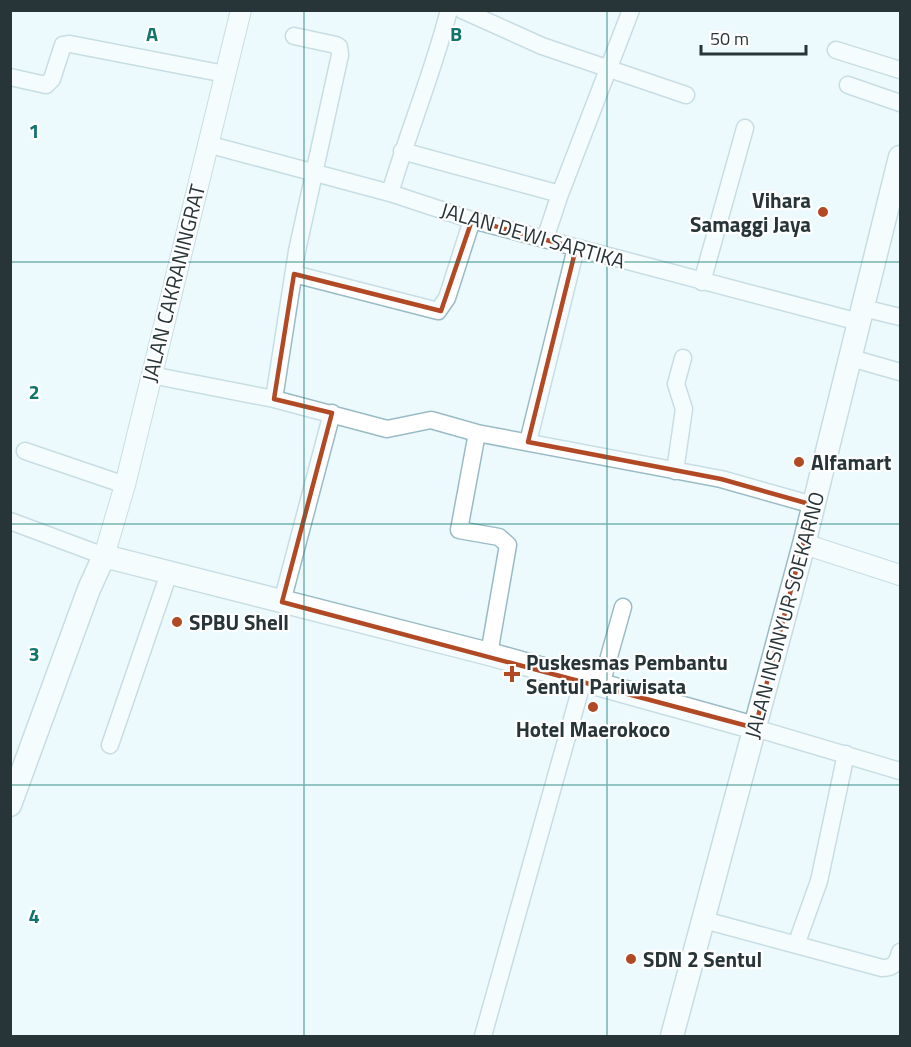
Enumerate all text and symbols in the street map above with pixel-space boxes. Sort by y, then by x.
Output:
text: A [146,18,158,49]
text: B [450,18,462,49]
scale bar [701,18,806,56]
text: 50 m [710,25,749,52]
text: 1 [28,115,40,146]
street label: JALAN CAKRANINGRAT [133,181,213,385]
place label: Vihara Samaggi Jaya [690,184,811,240]
street label: JALAN DEWI SARTIKA [437,193,629,277]
marker: Vihara Samaggi Jaya [816,205,830,219]
text: 2 [28,376,40,407]
place label: Alfamart [811,446,892,478]
marker: Alfamart [792,455,806,469]
street label: JALAN INSINYUR SOEKARNO [736,488,832,742]
place label: SPBU Shell [189,606,289,638]
marker: SPBU Shell [170,615,184,629]
text: 3 [28,638,40,669]
place label: Puskesmas Pembantu Sentul Pariwisata [526,646,728,702]
marker: Puskesmas Pembantu Sentul Pariwisata [503,665,521,683]
marker: Hotel Maerokoco [586,700,600,714]
place label: Hotel Maerokoco [516,713,670,745]
text: 4 [28,900,40,931]
place label: SDN 2 Sentul [643,943,762,975]
marker: SDN 2 Sentul [624,952,638,966]

